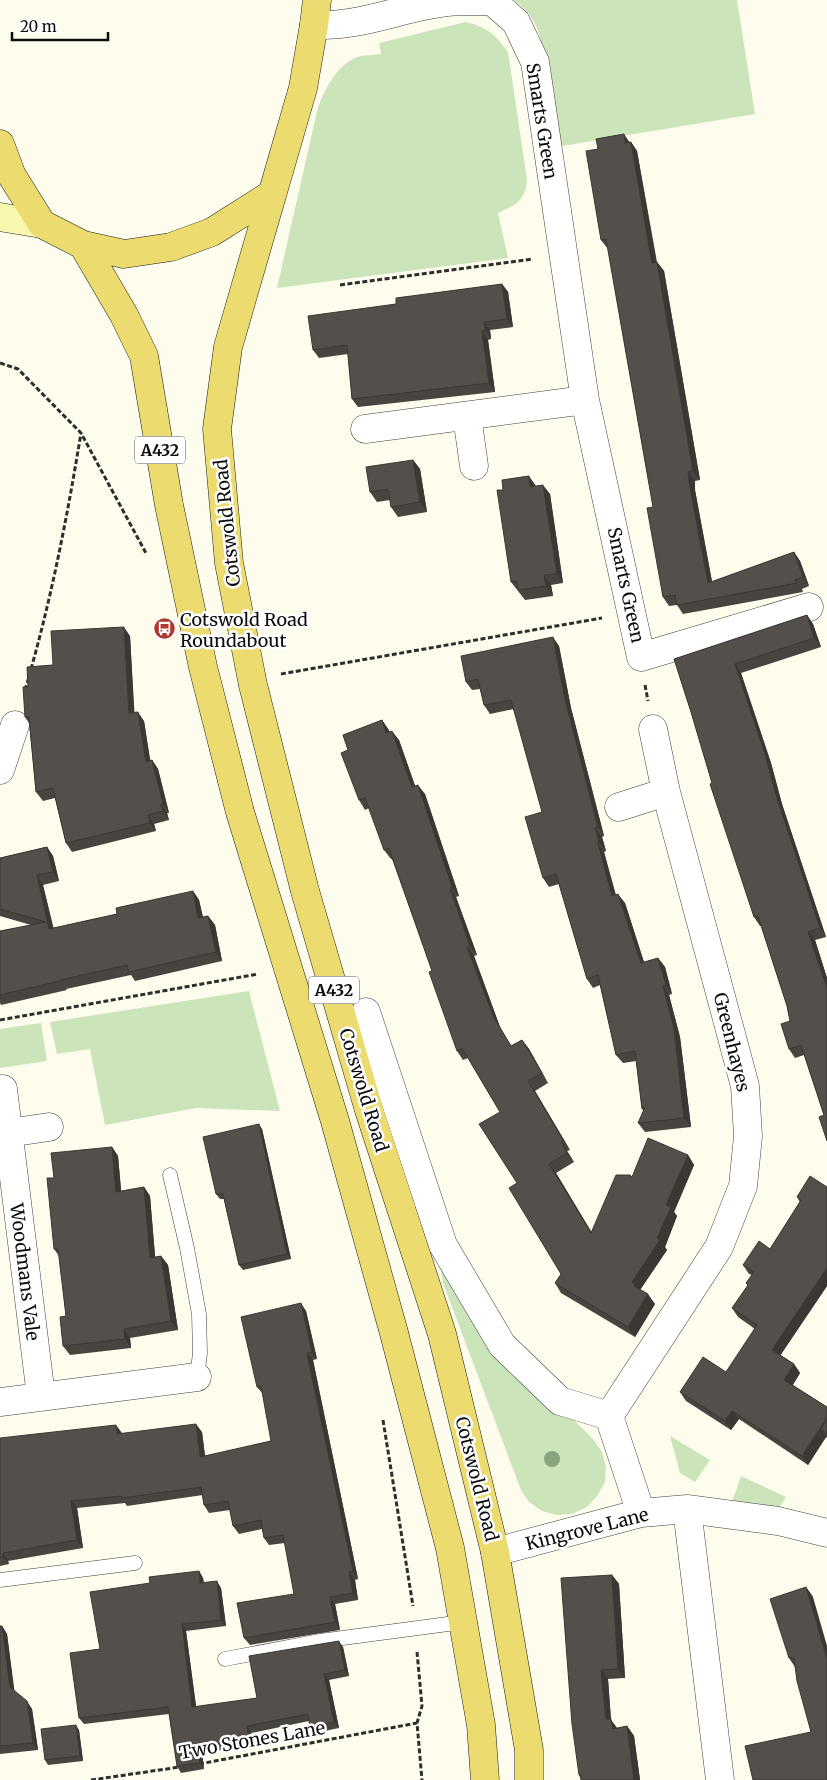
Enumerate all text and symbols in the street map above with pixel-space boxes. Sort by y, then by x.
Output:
scale bar [12,10,109,42]
text: 20 m [20,17,57,36]
street label: Smarts Green [521,61,563,181]
road number: A432 [135,436,185,464]
street label: Cotswold Road [209,458,245,588]
street label: Smarts Green [603,525,649,645]
place label: Cotswold Road Roundabout [180,608,308,652]
bus stop icon: Cotswold Road Roundabout [152,617,176,641]
road number: A432 [309,976,359,1004]
street label: Greenhayes [709,990,755,1094]
street label: Cotswold Road [334,1026,394,1155]
street label: Woodmans Vale [5,1201,45,1342]
street label: Cotswold Road [450,1414,504,1544]
street label: Kingrove Lane [523,1503,651,1555]
street label: Two Stones Lane [177,1716,327,1764]

